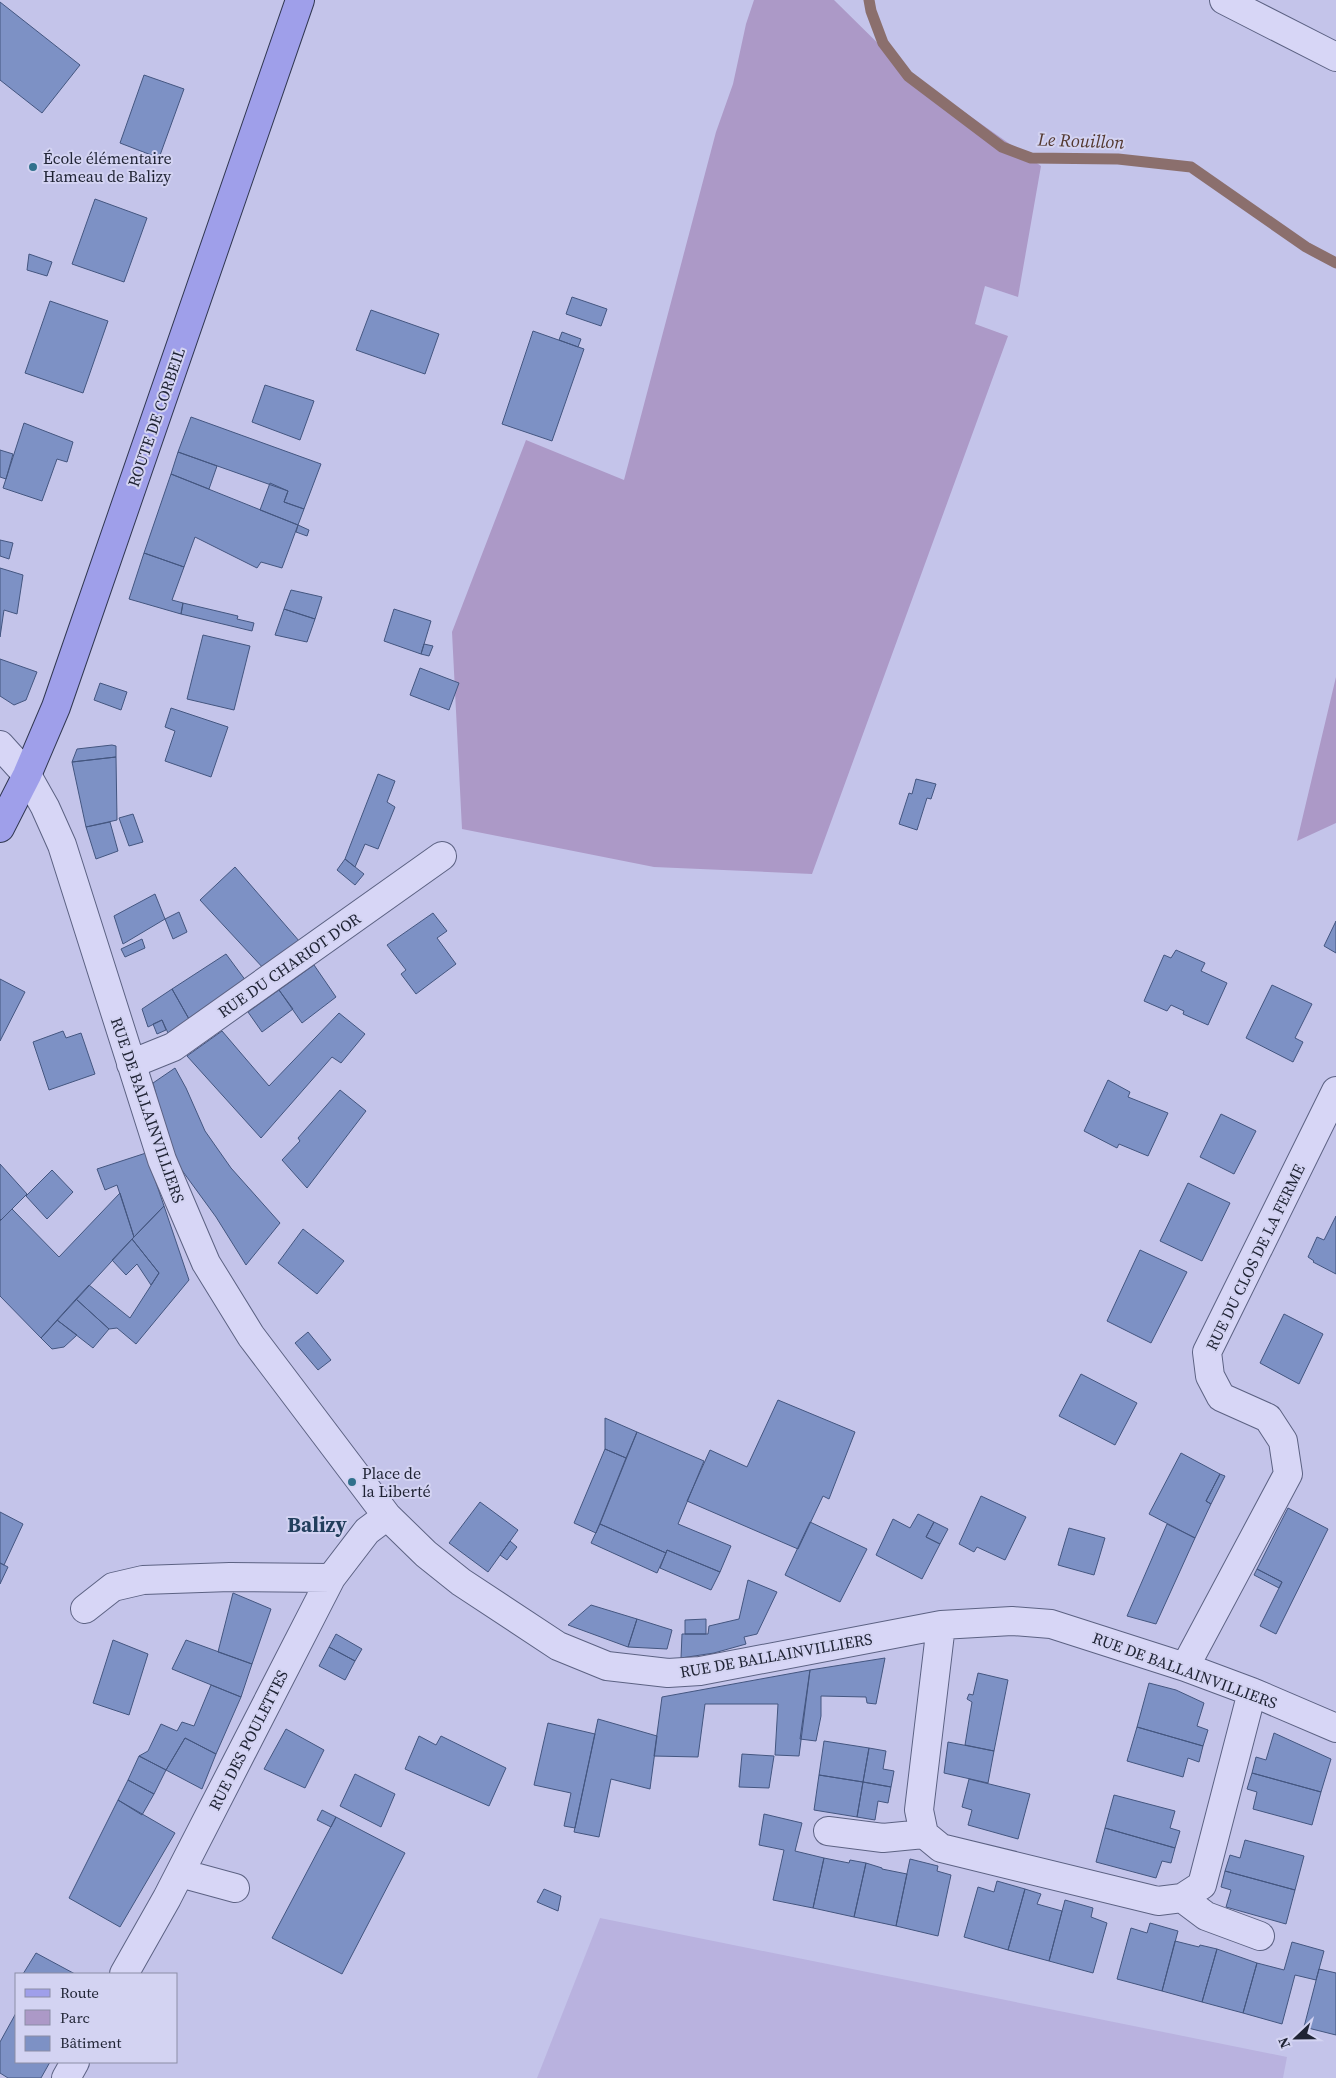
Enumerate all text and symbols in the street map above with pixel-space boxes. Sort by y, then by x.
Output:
water label: Le Rouillon [1036,126,1125,155]
place label: École élémentaire Hameau de Balizy [43,147,172,187]
marker: École élémentaire Hameau de Balizy [27,161,39,173]
street label: ROUTE DE CORBEIL [122,344,190,490]
street label: RUE DU CHARIOT D'OR [213,907,365,1023]
street label: RUE DE BALLAINVILLIERS [106,1014,190,1206]
street label: RUE DU CLOS DE LA FERME [1200,1160,1310,1354]
place label: Place de la Liberté [362,1462,431,1502]
marker: Place de la Liberté [346,1476,358,1488]
district label: Balizy [287,1510,347,1539]
street label: RUE DE BALLAINVILLIERS [1090,1626,1280,1714]
street label: RUE DE BALLAINVILLIERS [678,1627,874,1683]
street label: RUE DES POULETTES [203,1666,293,1814]
legend [15,1973,178,2063]
text: Route [60,1982,99,2003]
text: Parc [60,2007,90,2028]
north arrow [1271,2013,1321,2063]
text: Bâtiment [60,2032,122,2053]
text: N [1273,2034,1295,2051]

